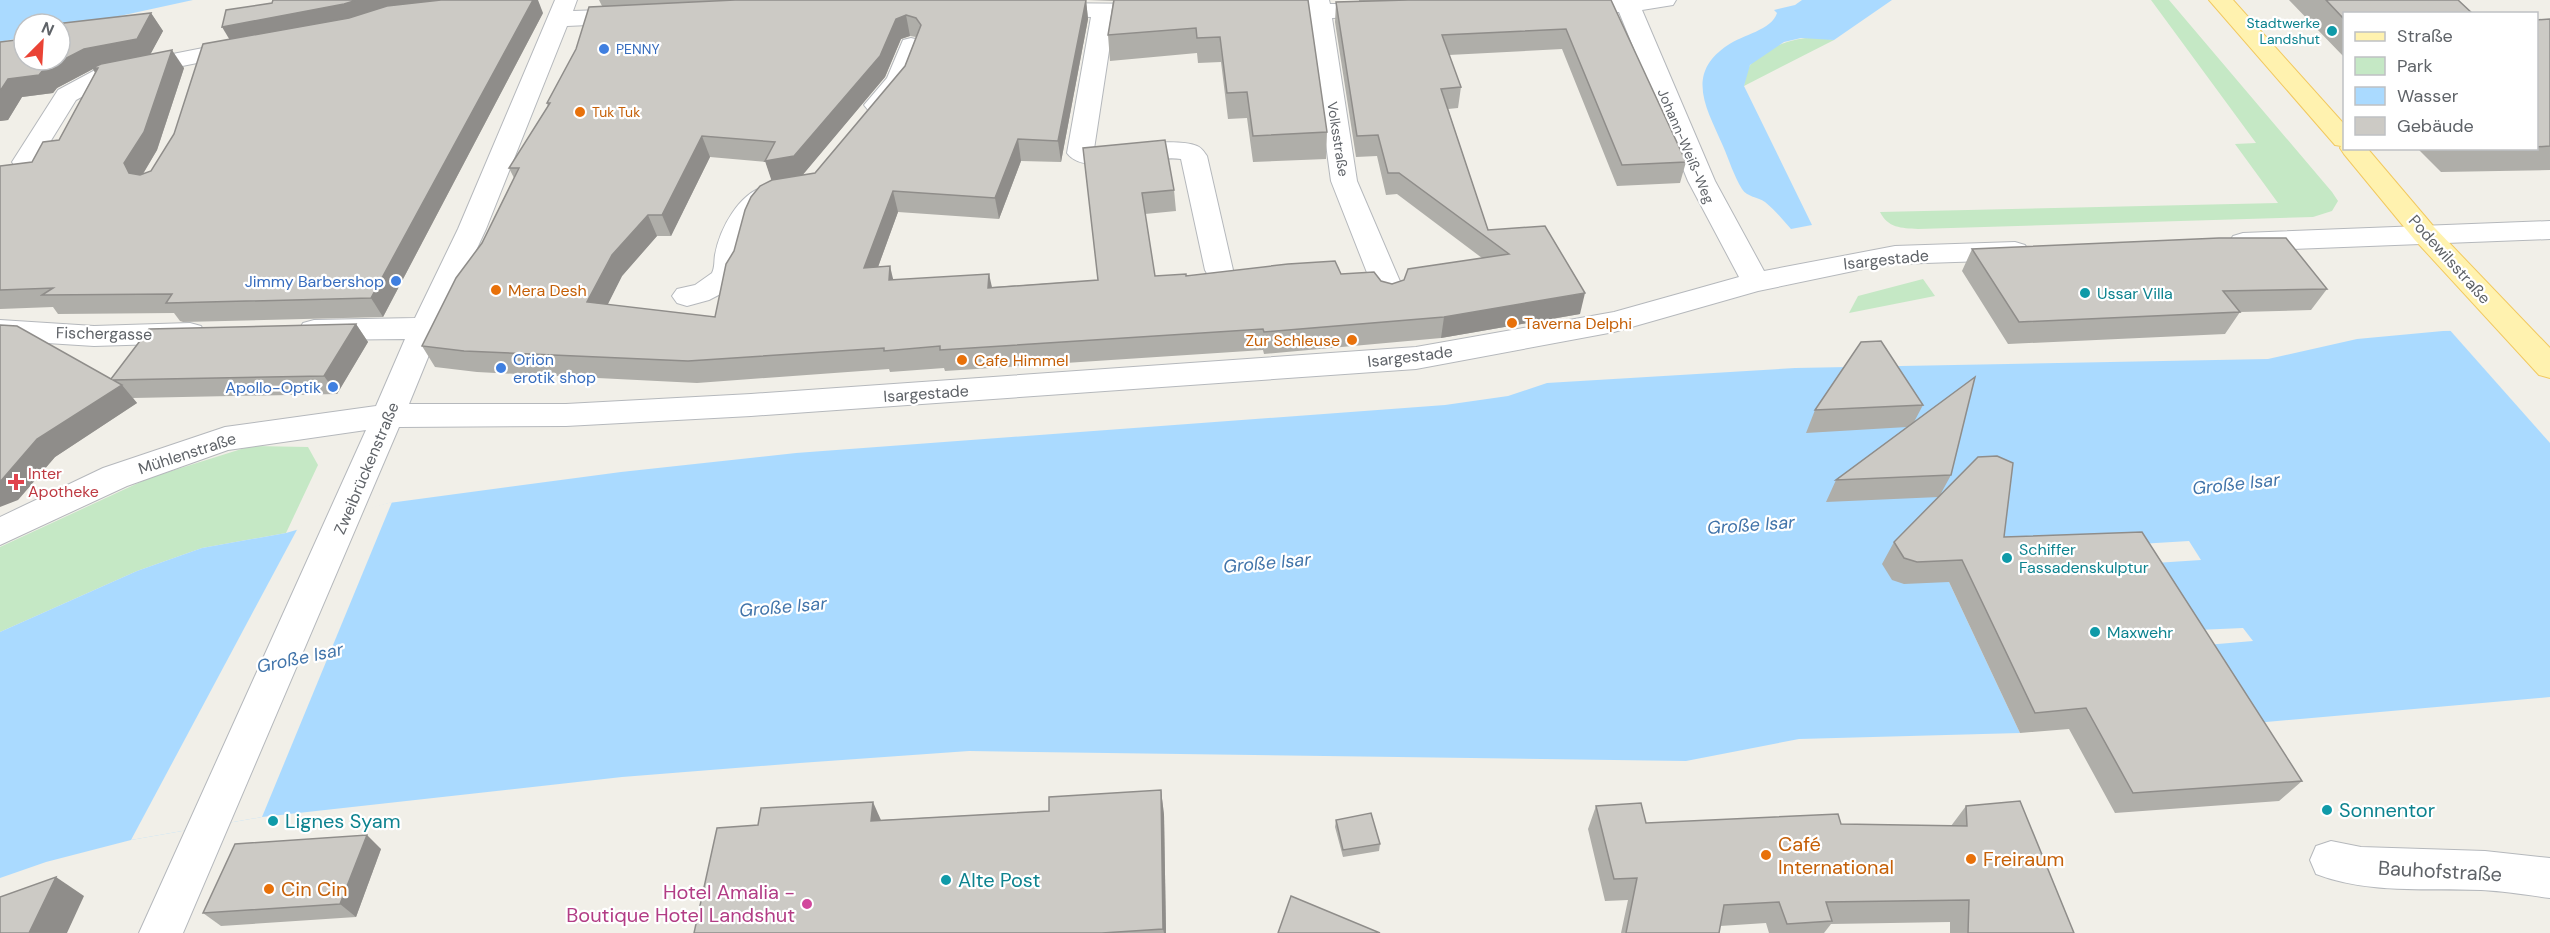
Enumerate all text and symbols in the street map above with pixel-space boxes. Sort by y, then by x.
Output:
north arrow [12,12,72,72]
legend [2343,12,2538,150]
place label: Stadtwerke Landshut [2246,14,2320,48]
text: N [38,17,57,41]
marker: Stadtwerke Landshut [2325,24,2339,38]
text: Straße [2397,24,2453,48]
place label: PENNY [616,40,660,58]
marker: PENNY [597,42,611,56]
text: Park [2397,54,2433,78]
text: Wasser [2397,84,2459,108]
street label: Johann-Weiß-Weg [1654,86,1718,206]
street label: Volksstraße [1323,100,1353,178]
place label: Tuk Tuk [592,103,640,121]
marker: Tuk Tuk [573,105,587,119]
text: Gebäude [2397,114,2474,138]
street label: Podewilsstraße [2404,210,2495,308]
street label: Isargestade [1842,245,1930,274]
place label: Jimmy Barbershop [245,271,384,292]
marker: Jimmy Barbershop [389,274,403,288]
place label: Mera Desh [508,280,587,301]
marker: Mera Desh [489,283,503,297]
place label: Ussar Villa [2097,283,2173,304]
marker: Ussar Villa [2078,286,2092,300]
place label: Taverna Delphi [1524,313,1632,334]
marker: Taverna Delphi [1505,316,1519,330]
street label: Fischergasse [56,322,152,345]
place label: Zur Schleuse [1245,330,1340,351]
marker: Zur Schleuse [1345,333,1359,347]
street label: Isargestade [1366,341,1454,372]
place label: Orion erotik shop [513,349,596,388]
place label: Cafe Himmel [974,350,1069,371]
marker: Cafe Himmel [955,353,969,367]
marker: Orion erotik shop [494,361,508,375]
place label: Apollo-Optik [225,377,321,398]
marker: Apollo-Optik [326,380,340,394]
street label: Isargestade [883,380,970,407]
street label: Zweibrückenstraße [329,399,404,537]
street label: Mühlenstraße [136,428,239,479]
place label: Inter Apotheke [28,463,99,502]
water label: Große Isar [2191,467,2282,501]
marker: Inter Apotheke [9,475,23,489]
water label: Große Isar [1706,510,1797,540]
place label: Schiffer Fassadenskulptur [2019,539,2149,578]
water label: Große Isar [1222,547,1313,579]
marker: Schiffer Fassadenskulptur [2000,551,2014,565]
water label: Große Isar [738,591,829,623]
place label: Maxwehr [2107,622,2173,643]
marker: Maxwehr [2088,625,2102,639]
water label: Große Isar [255,637,347,679]
place label: Sonnentor [2339,797,2435,823]
marker: Sonnentor [2320,803,2334,817]
place label: Lignes Syam [285,808,401,834]
marker: Lignes Syam [266,814,280,828]
place label: Café International [1778,831,1894,880]
place label: Freiraum [1983,846,2064,872]
marker: Café International [1759,848,1773,862]
marker: Freiraum [1964,852,1978,866]
street label: Bauhofstraße [2377,855,2503,887]
place label: Alte Post [958,867,1040,893]
marker: Alte Post [939,873,953,887]
place label: Cin Cin [281,876,348,902]
place label: Hotel Amalia - Boutique Hotel Landshut [566,879,795,928]
marker: Cin Cin [262,882,276,896]
marker: Hotel Amalia - Boutique Hotel Landshut [800,897,814,911]

